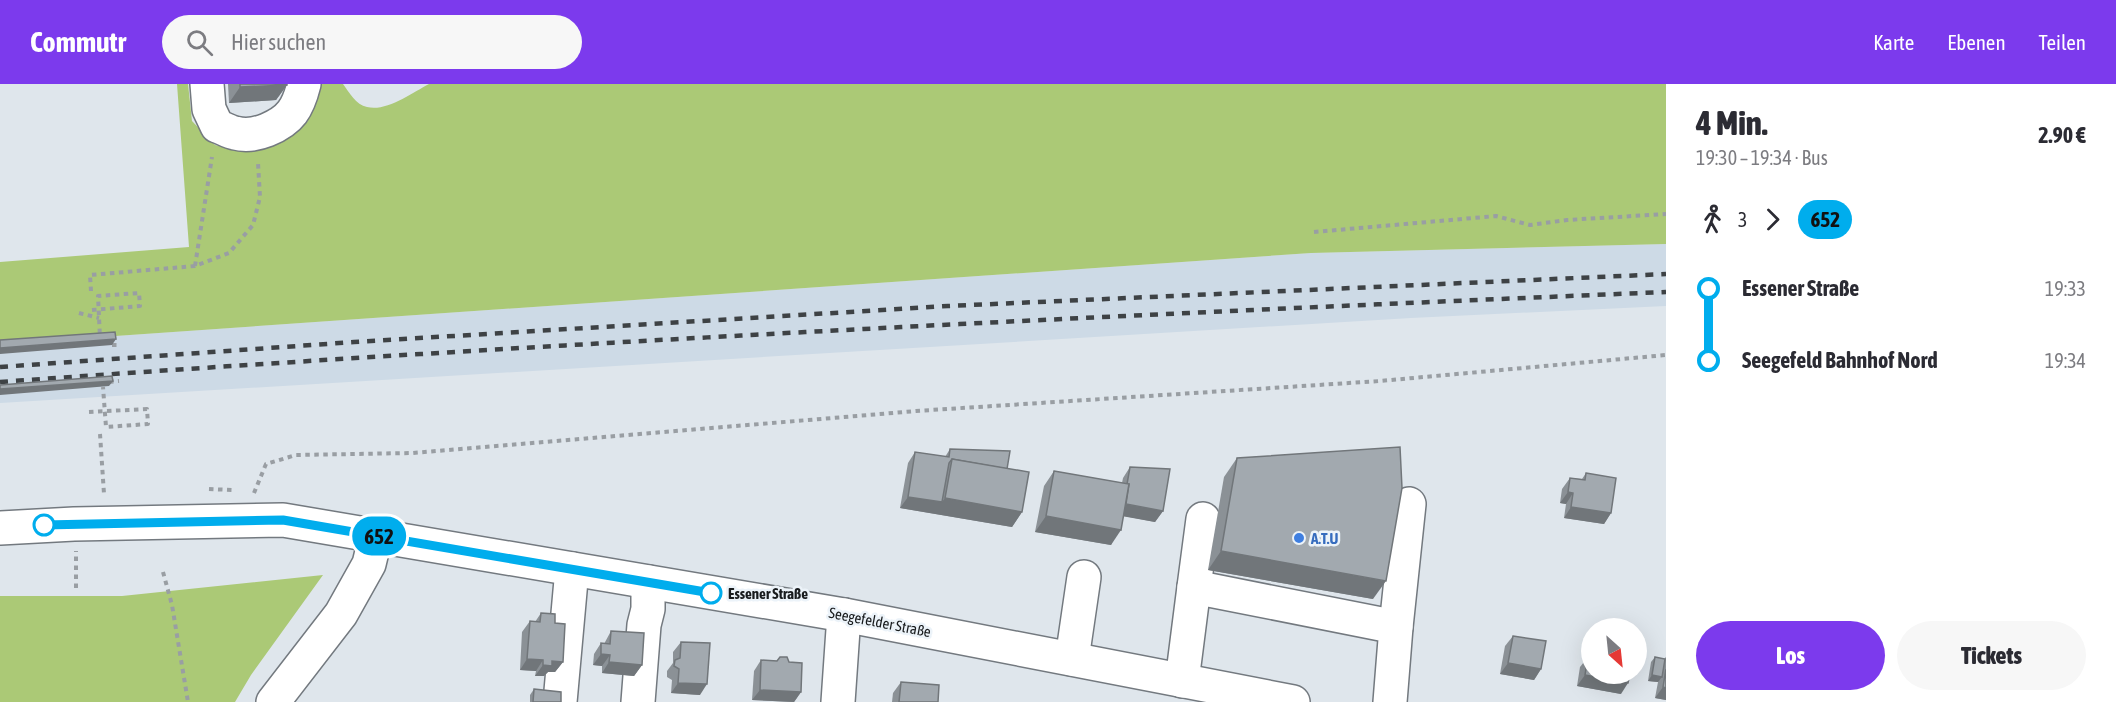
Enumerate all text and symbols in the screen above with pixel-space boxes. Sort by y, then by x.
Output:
search box [162,15,582,69]
text: Commutr [30,26,126,58]
icon: search [183,26,216,59]
text: Hier suchen [231,29,326,55]
text: Karte [1873,30,1914,54]
text: Ebenen [1947,30,2006,54]
text: Teilen [2039,30,2086,54]
text: 4 Min. [1696,104,1768,142]
text: 2.90 € [2038,122,2086,148]
text: 19:30 – 19:34 · Bus [1696,146,1828,169]
icon: walk [1696,203,1729,236]
icon: forward [1756,203,1789,236]
text: 652 [1810,207,1840,231]
text: 3 [1738,208,1747,231]
text: Essener Straße [1742,275,1859,301]
text: 19:33 [2045,277,2086,300]
text: Seegefeld Bahnhof Nord [1742,347,1938,373]
text: 19:34 [2045,349,2086,372]
unlabelled marker [33,514,55,536]
line badge: 652 [344,516,413,556]
text: 652 [364,524,394,548]
place label: A.T.U [1310,530,1339,547]
marker: A.T.U [1292,531,1306,545]
marker: Essener Straße [700,582,722,604]
place label: Essener Straße [728,585,808,602]
street label: Seegefelder Straße [828,604,933,640]
north arrow [1581,618,1647,684]
map controls [1581,618,1647,684]
button: Los [1696,621,1885,690]
button: Tickets [1897,621,2086,690]

